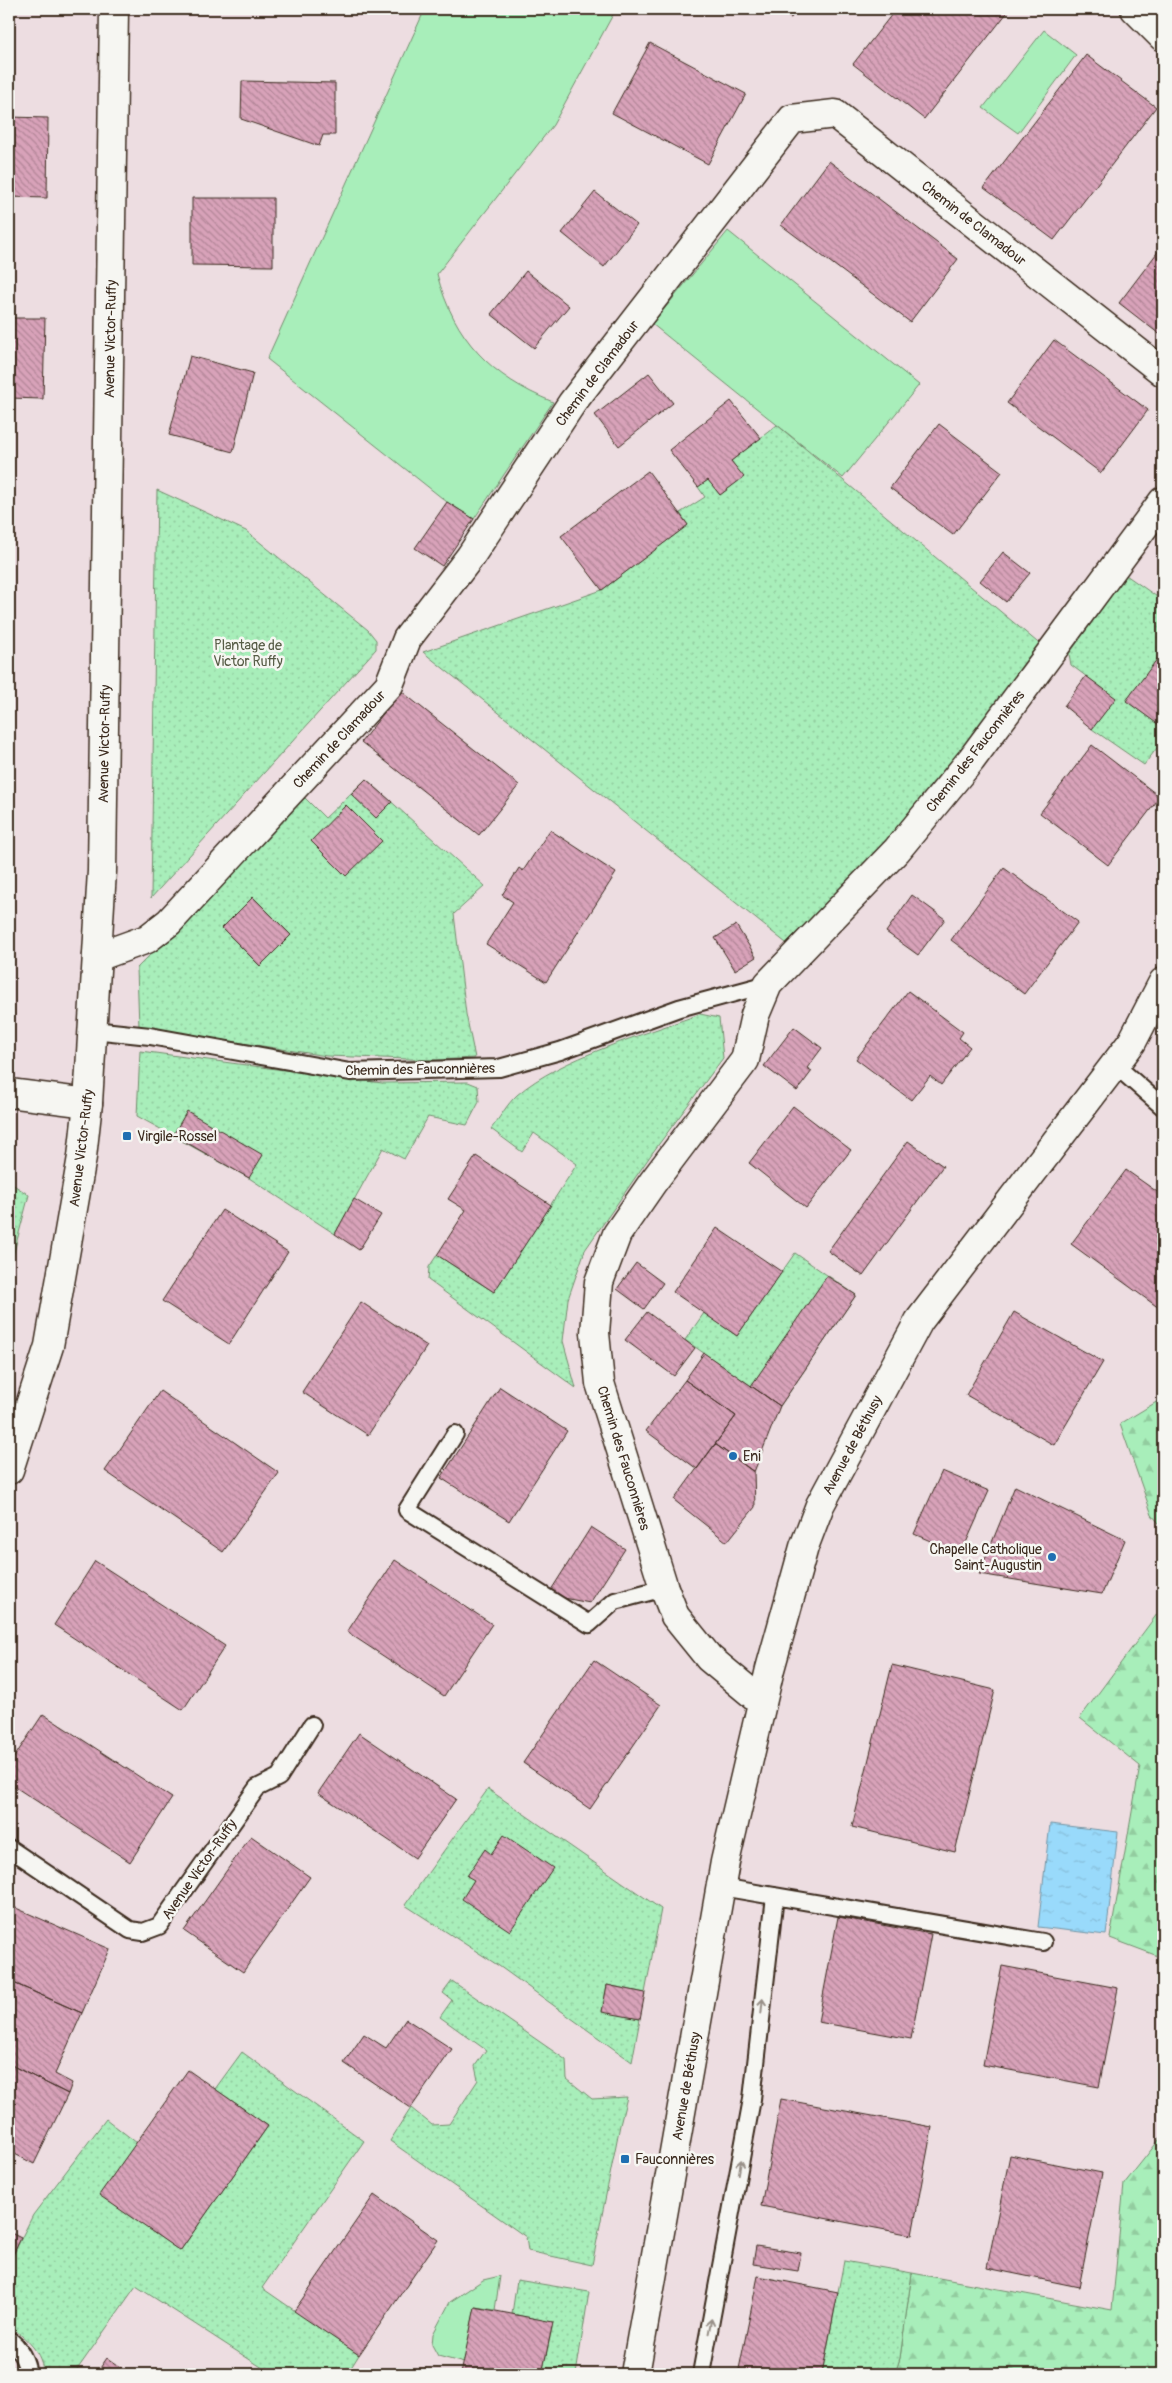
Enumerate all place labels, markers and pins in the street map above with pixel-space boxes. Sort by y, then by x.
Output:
place label: Virgile-Rossel [137,1128,217,1145]
marker: Virgile-Rossel [121,1130,133,1142]
place label: Eni [743,1448,761,1465]
marker: Eni [727,1450,739,1462]
place label: Chapelle Catholique Saint-Augustin [929,1541,1042,1574]
marker: Chapelle Catholique Saint-Augustin [1046,1551,1058,1563]
place label: Fauconnières [635,2151,715,2168]
marker: Fauconnières [619,2153,631,2165]

